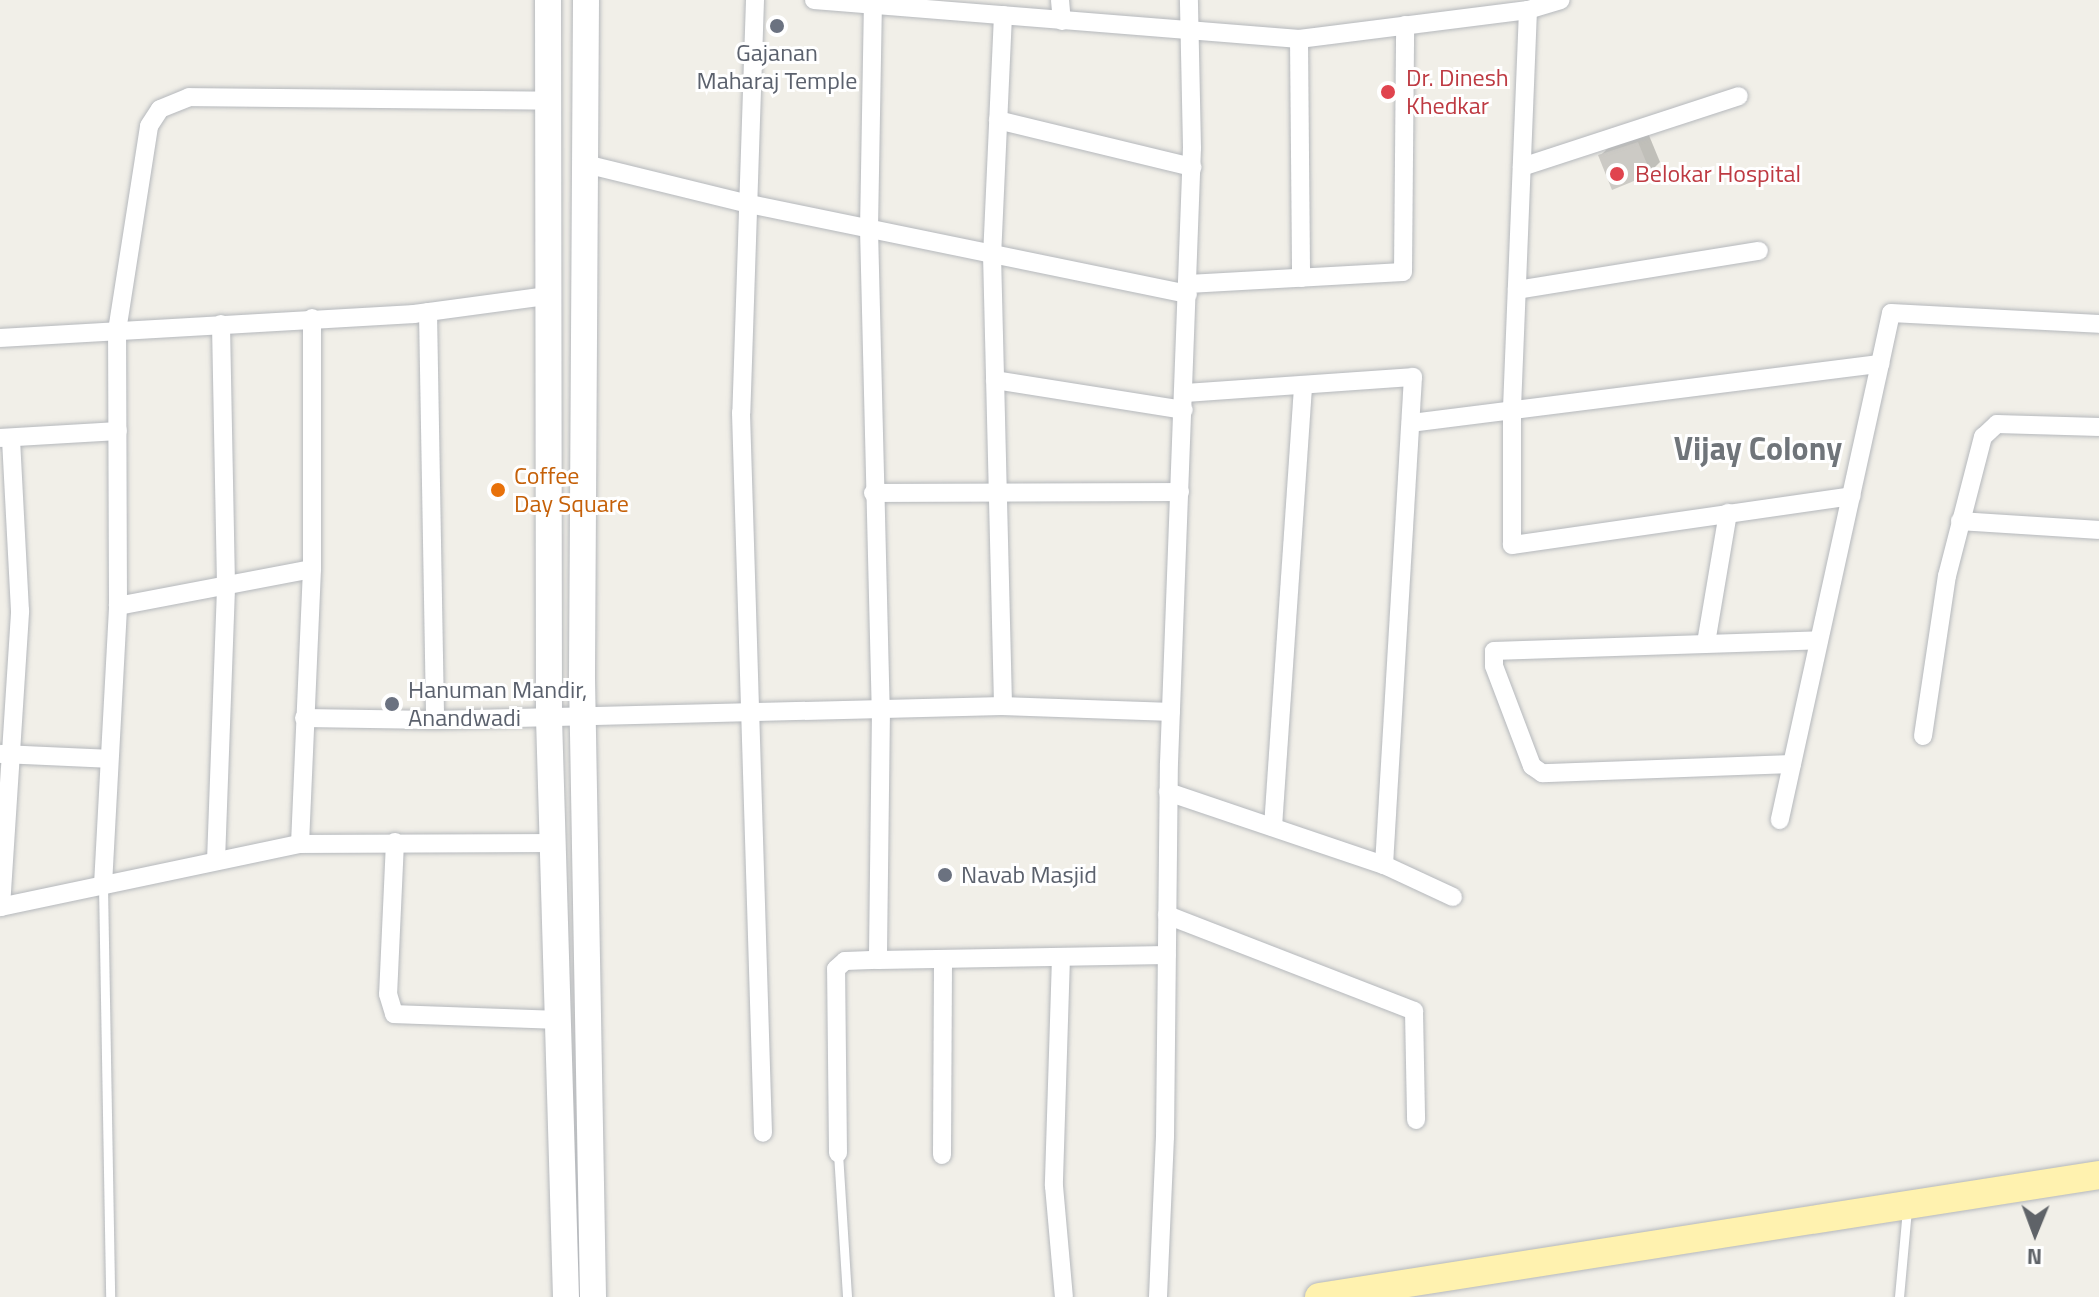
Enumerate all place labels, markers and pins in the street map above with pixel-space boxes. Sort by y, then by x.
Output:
marker: Gajanan Maharaj Temple [768,17,786,35]
place label: Gajanan Maharaj Temple [697,39,857,95]
place label: Dr. Dinesh Khedkar [1406,64,1509,120]
marker: Dr. Dinesh Khedkar [1377,81,1399,103]
place label: Belokar Hospital [1635,160,1801,188]
marker: Belokar Hospital [1606,163,1628,185]
place label: Coffee Day Square [514,462,629,518]
marker: Coffee Day Square [489,481,507,499]
place label: Hanuman Mandir, Anandwadi [408,676,587,732]
marker: Hanuman Mandir, Anandwadi [383,695,401,713]
place label: Navab Masjid [961,861,1097,889]
marker: Navab Masjid [936,866,954,884]

